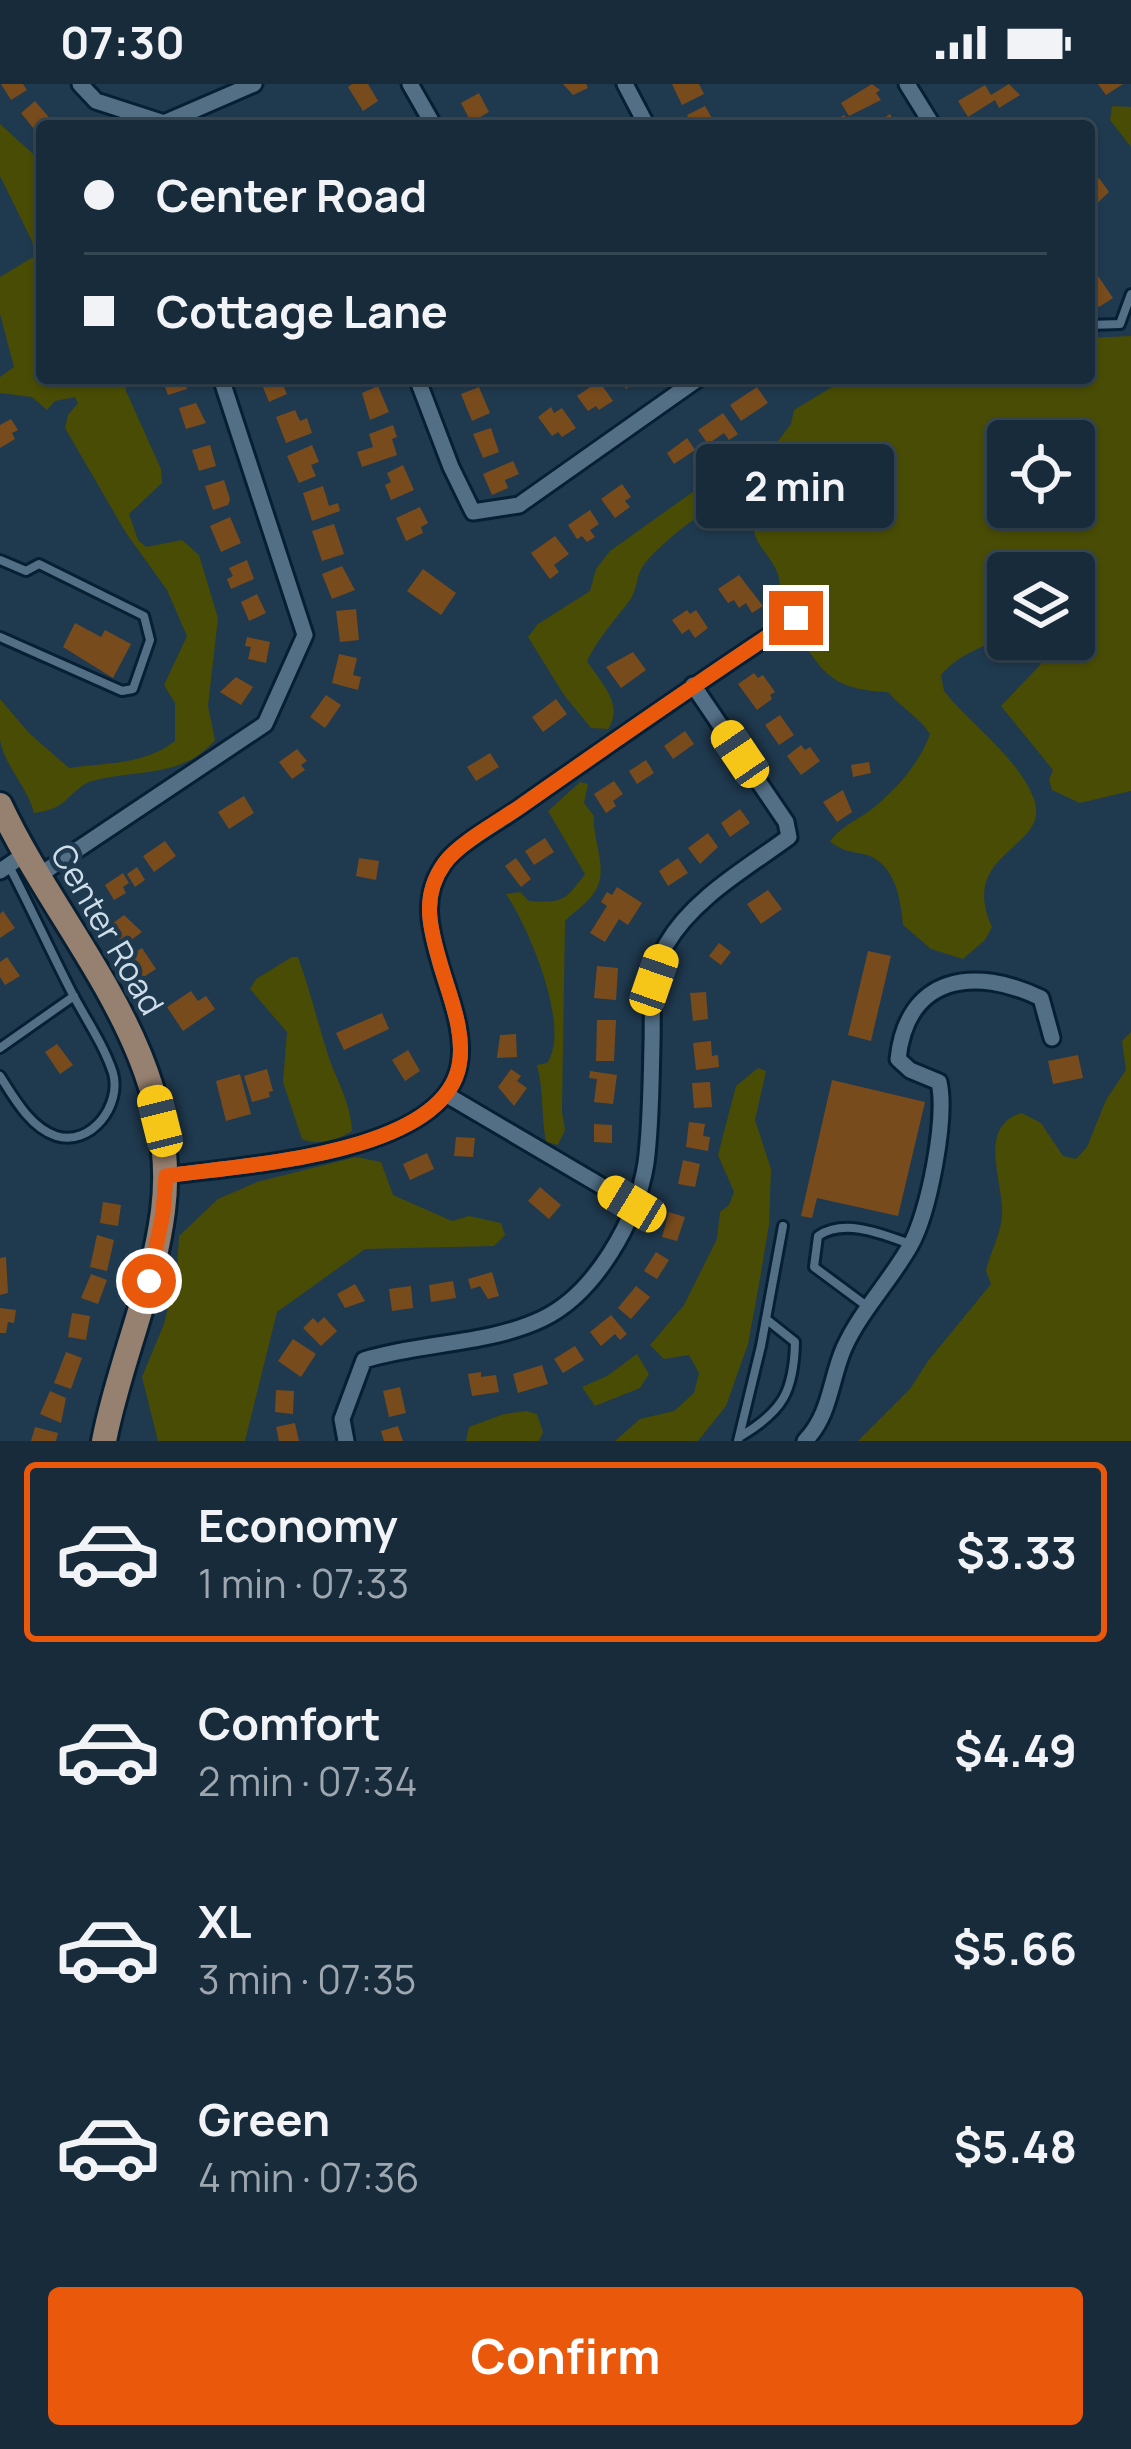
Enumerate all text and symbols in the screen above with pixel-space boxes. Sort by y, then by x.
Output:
text: 07:30 [60,11,185,73]
text: Center Road [156,164,427,226]
text: Cottage Lane [156,280,448,342]
map controls [987,420,1095,660]
button: locate [987,420,1095,528]
callout: 2 min [697,444,895,528]
text: 2 min [744,459,846,513]
button: layers [987,552,1095,660]
route end [769,591,823,645]
car [705,714,775,794]
street label: Center Road [41,835,175,1023]
car [625,940,683,1020]
car [134,1082,186,1160]
car [592,1170,672,1238]
route start [122,1254,176,1308]
text: Economy [198,1494,398,1556]
icon: car [54,1498,162,1606]
text: $3.33 [957,1521,1077,1583]
text: 1 min · 07:33 [198,1556,409,1610]
text: Comfort [198,1692,381,1754]
icon: car [54,1696,162,1804]
text: $4.49 [954,1719,1077,1781]
text: 2 min · 07:34 [198,1754,417,1808]
text: XL [198,1890,252,1952]
icon: car [54,1894,162,2002]
text: $5.66 [953,1917,1077,1979]
text: 3 min · 07:35 [198,1952,416,2006]
text: Green [198,2088,330,2150]
icon: car [54,2092,162,2200]
text: $5.48 [954,2115,1077,2177]
text: 4 min · 07:36 [198,2150,419,2204]
button: Confirm [48,2287,1083,2425]

